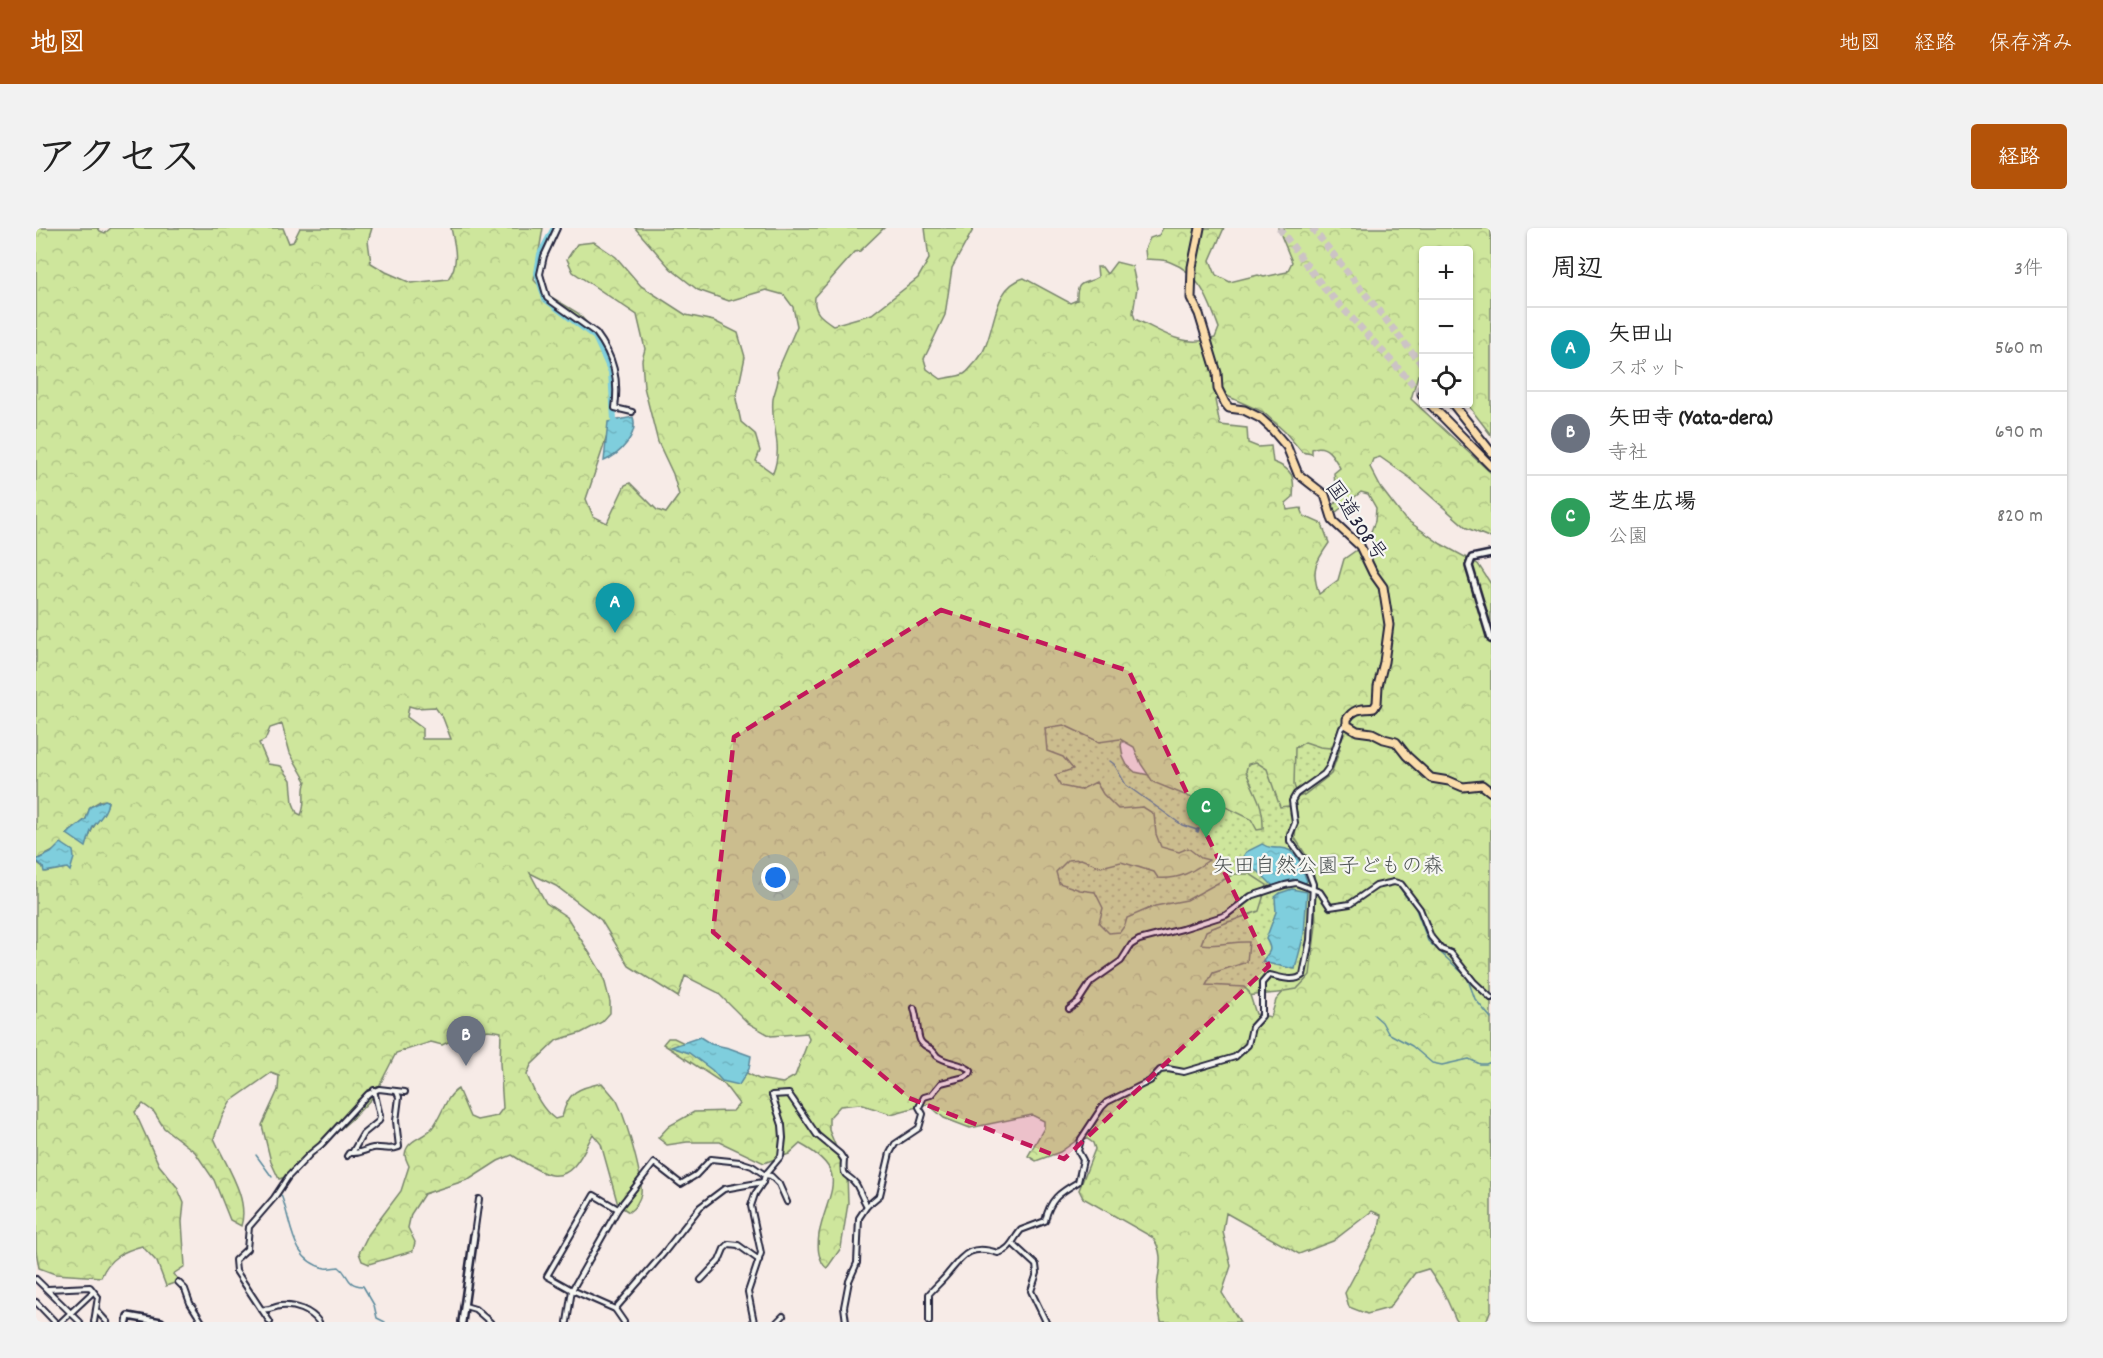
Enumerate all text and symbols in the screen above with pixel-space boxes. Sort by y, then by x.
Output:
text: 地図 [30,26,86,66]
text: 地図 [1839,30,1881,60]
text: 経路 [1914,30,1956,60]
text: 保存済み [1989,30,2073,60]
button: 経路 [1971,124,2067,189]
text: アクセス [36,132,201,192]
map controls [1419,246,1473,408]
button: + [1419,246,1473,300]
text: 周辺 [1551,252,1603,289]
text: 3件 [2014,256,2043,284]
button: − [1419,300,1473,354]
text: 矢田山 [1608,320,1674,351]
text: A [1565,335,1576,363]
text: 560 m [1995,335,2043,363]
button: locate [1419,354,1473,408]
text: スポット [1608,356,1688,384]
text: 矢田寺 (Yata-dera) [1608,404,1773,435]
text: B [1566,419,1575,447]
text: 690 m [1995,419,2043,447]
text: 寺社 [1608,440,1648,468]
street label: 国道308号 [1316,475,1393,568]
text: 芝生広場 [1608,488,1696,519]
text: C [1566,503,1575,531]
text: 820 m [1997,503,2043,531]
text: 公園 [1608,524,1648,552]
pin: A [596,584,634,633]
pin: C [1186,788,1226,838]
park label: 矢田自然公園子どもの森 [1213,853,1444,883]
your location [761,863,790,892]
pin: B [446,1016,486,1066]

